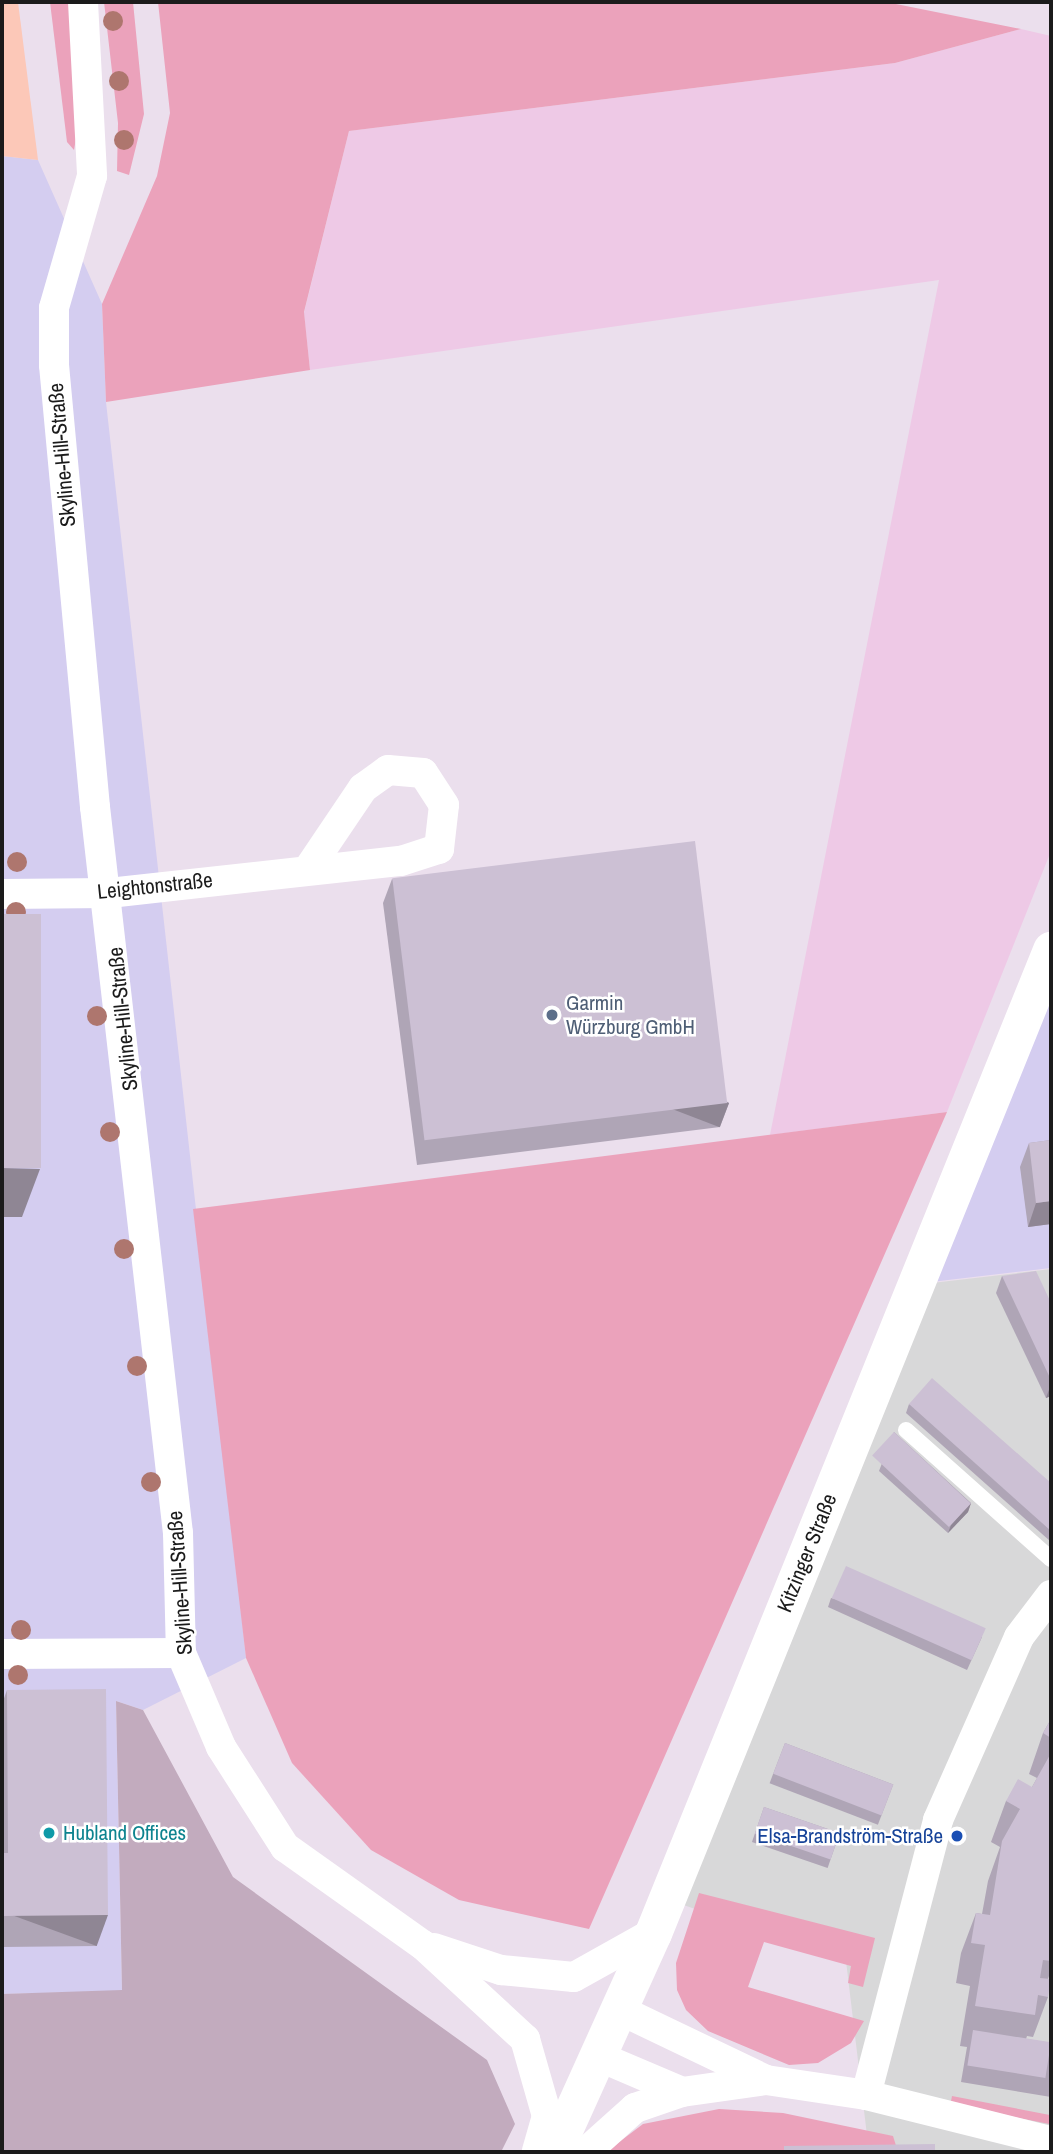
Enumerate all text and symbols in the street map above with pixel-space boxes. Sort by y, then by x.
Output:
street label: Skyline-Hill-Straße [43,382,81,528]
street label: Leightonstraße [96,867,214,905]
street label: Skyline-Hill-Straße [103,946,143,1092]
place label: Garmin Würzburg GmbH [566,990,695,1040]
marker: Garmin Würzburg GmbH [544,1007,560,1023]
street label: Kitzinger Straße [772,1490,842,1616]
street label: Skyline-Hill-Straße [162,1510,198,1656]
place label: Hubland Offices [63,1820,186,1846]
place label: Elsa-Brandström-Straße [757,1823,943,1849]
marker: Hubland Offices [41,1825,57,1841]
marker: Elsa-Brandström-Straße [949,1828,965,1844]

